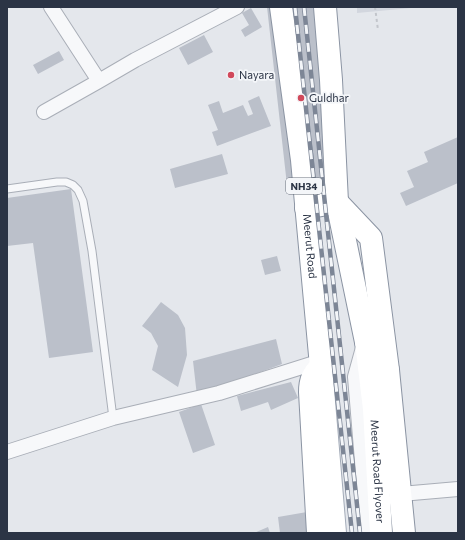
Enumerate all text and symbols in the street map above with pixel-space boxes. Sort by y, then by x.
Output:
place label: Nayara [239,68,274,81]
marker: Nayara [226,70,236,80]
place label: Guldhar [309,91,349,104]
marker: Guldhar [296,93,306,103]
road number: NH34 [286,178,322,194]
street label: Meerut Road [301,213,320,279]
street label: Meerut Road Flyover [369,419,387,524]

